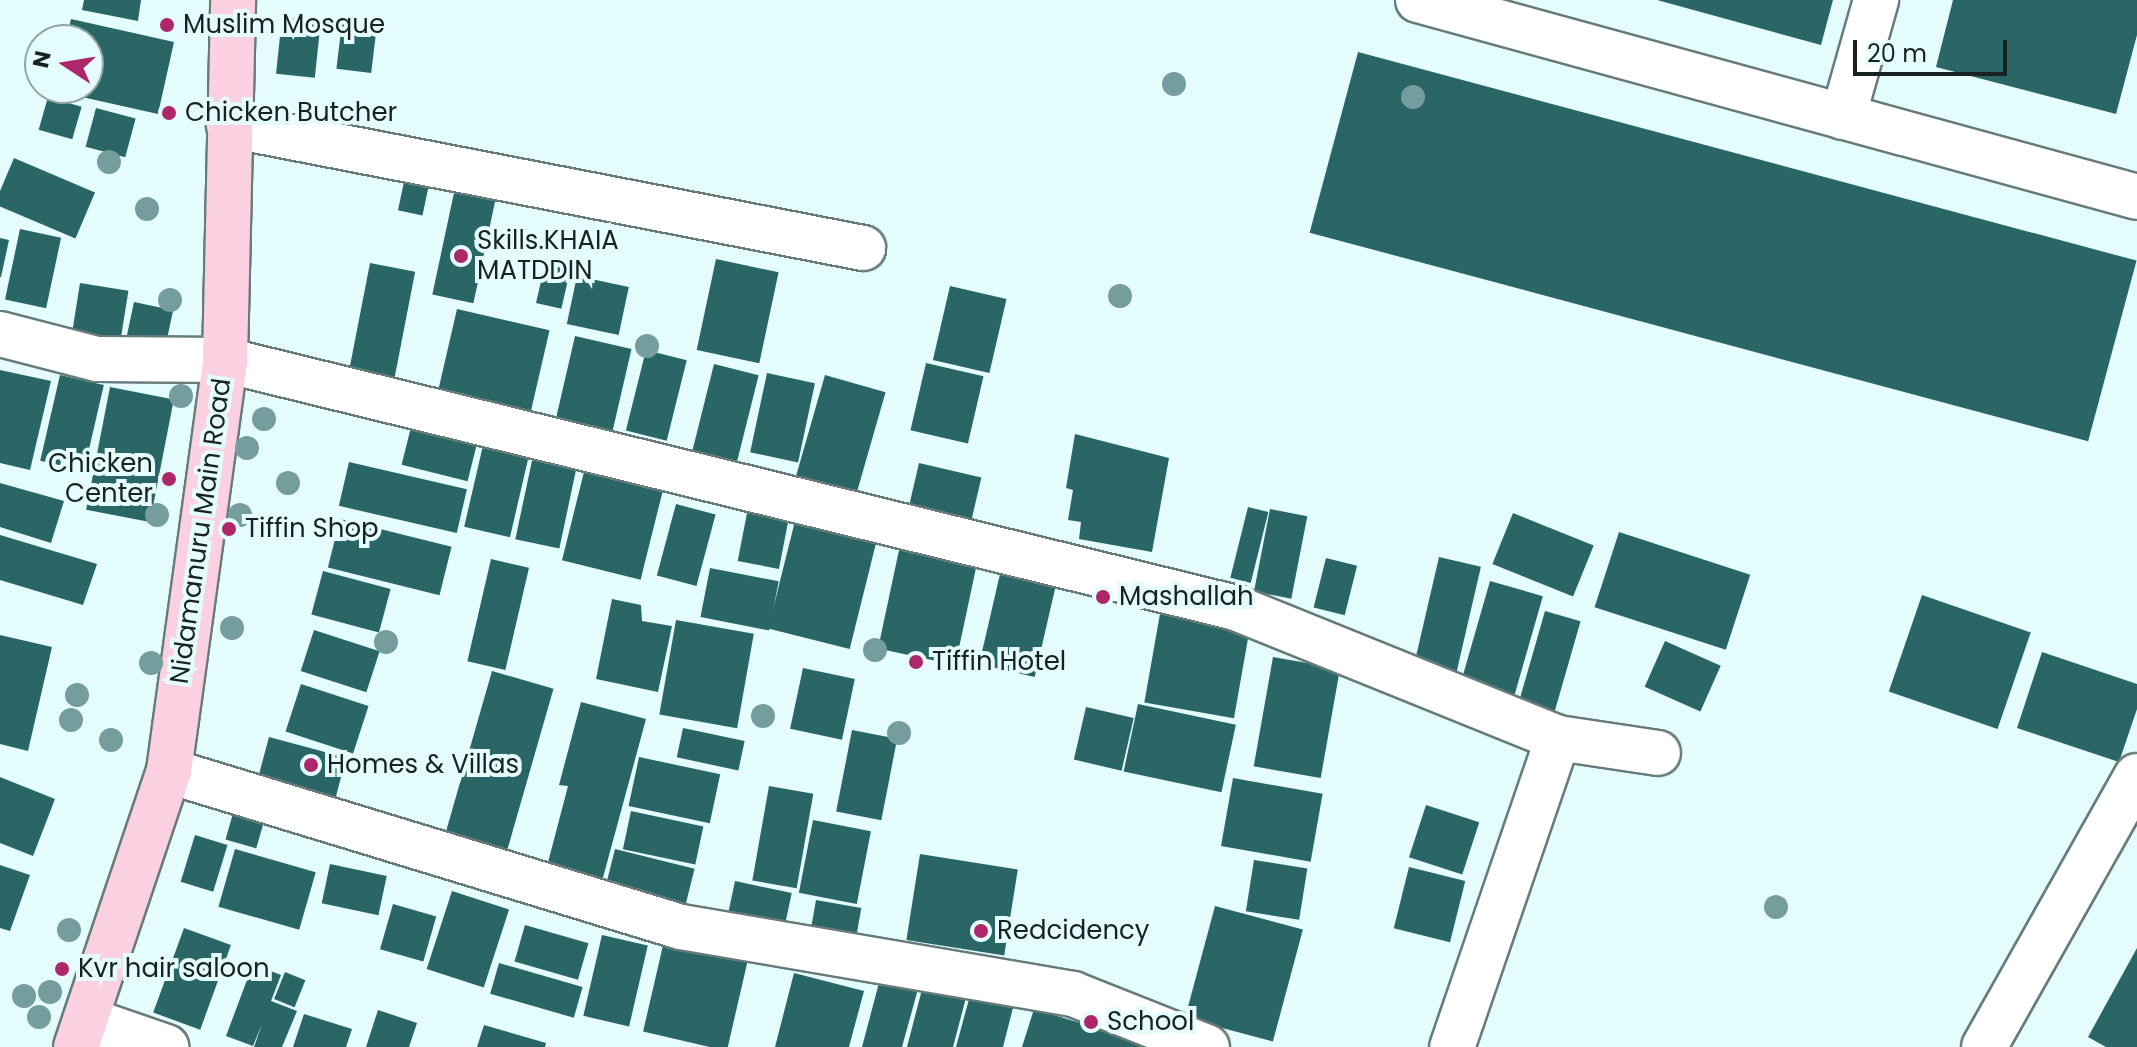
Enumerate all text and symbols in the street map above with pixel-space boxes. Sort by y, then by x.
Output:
place label: Muslim Mosque [183,9,385,41]
marker: Muslim Mosque [158,16,176,34]
north arrow [24,24,104,104]
scale bar [1857,24,2011,74]
text: 20 m [1867,37,1927,70]
text: N [25,48,59,71]
place label: Chicken Butcher [185,97,397,129]
marker: Chicken Butcher [160,104,178,122]
place label: Skills.KHAIA MATDDIN [477,225,619,286]
marker: Skills.KHAIA MATDDIN [452,247,470,265]
street label: Nidamanuru Main Road [164,376,238,686]
place label: Chicken Center [48,448,153,510]
marker: Chicken Center [160,470,178,488]
place label: Tiffin Shop [245,513,379,545]
marker: Tiffin Shop [220,520,238,538]
place label: Mashallah [1119,581,1254,613]
marker: Mashallah [1094,588,1112,606]
place label: Tiffin Hotel [932,646,1066,678]
marker: Tiffin Hotel [907,653,925,671]
place label: Homes & Villas [327,749,519,781]
marker: Homes & Villas [302,756,320,774]
place label: Redcidency [997,915,1149,947]
marker: Redcidency [972,922,990,940]
place label: Kvr hair saloon [78,953,270,985]
marker: Kvr hair saloon [53,960,71,978]
place label: School [1107,1006,1194,1038]
marker: School [1082,1013,1100,1031]

